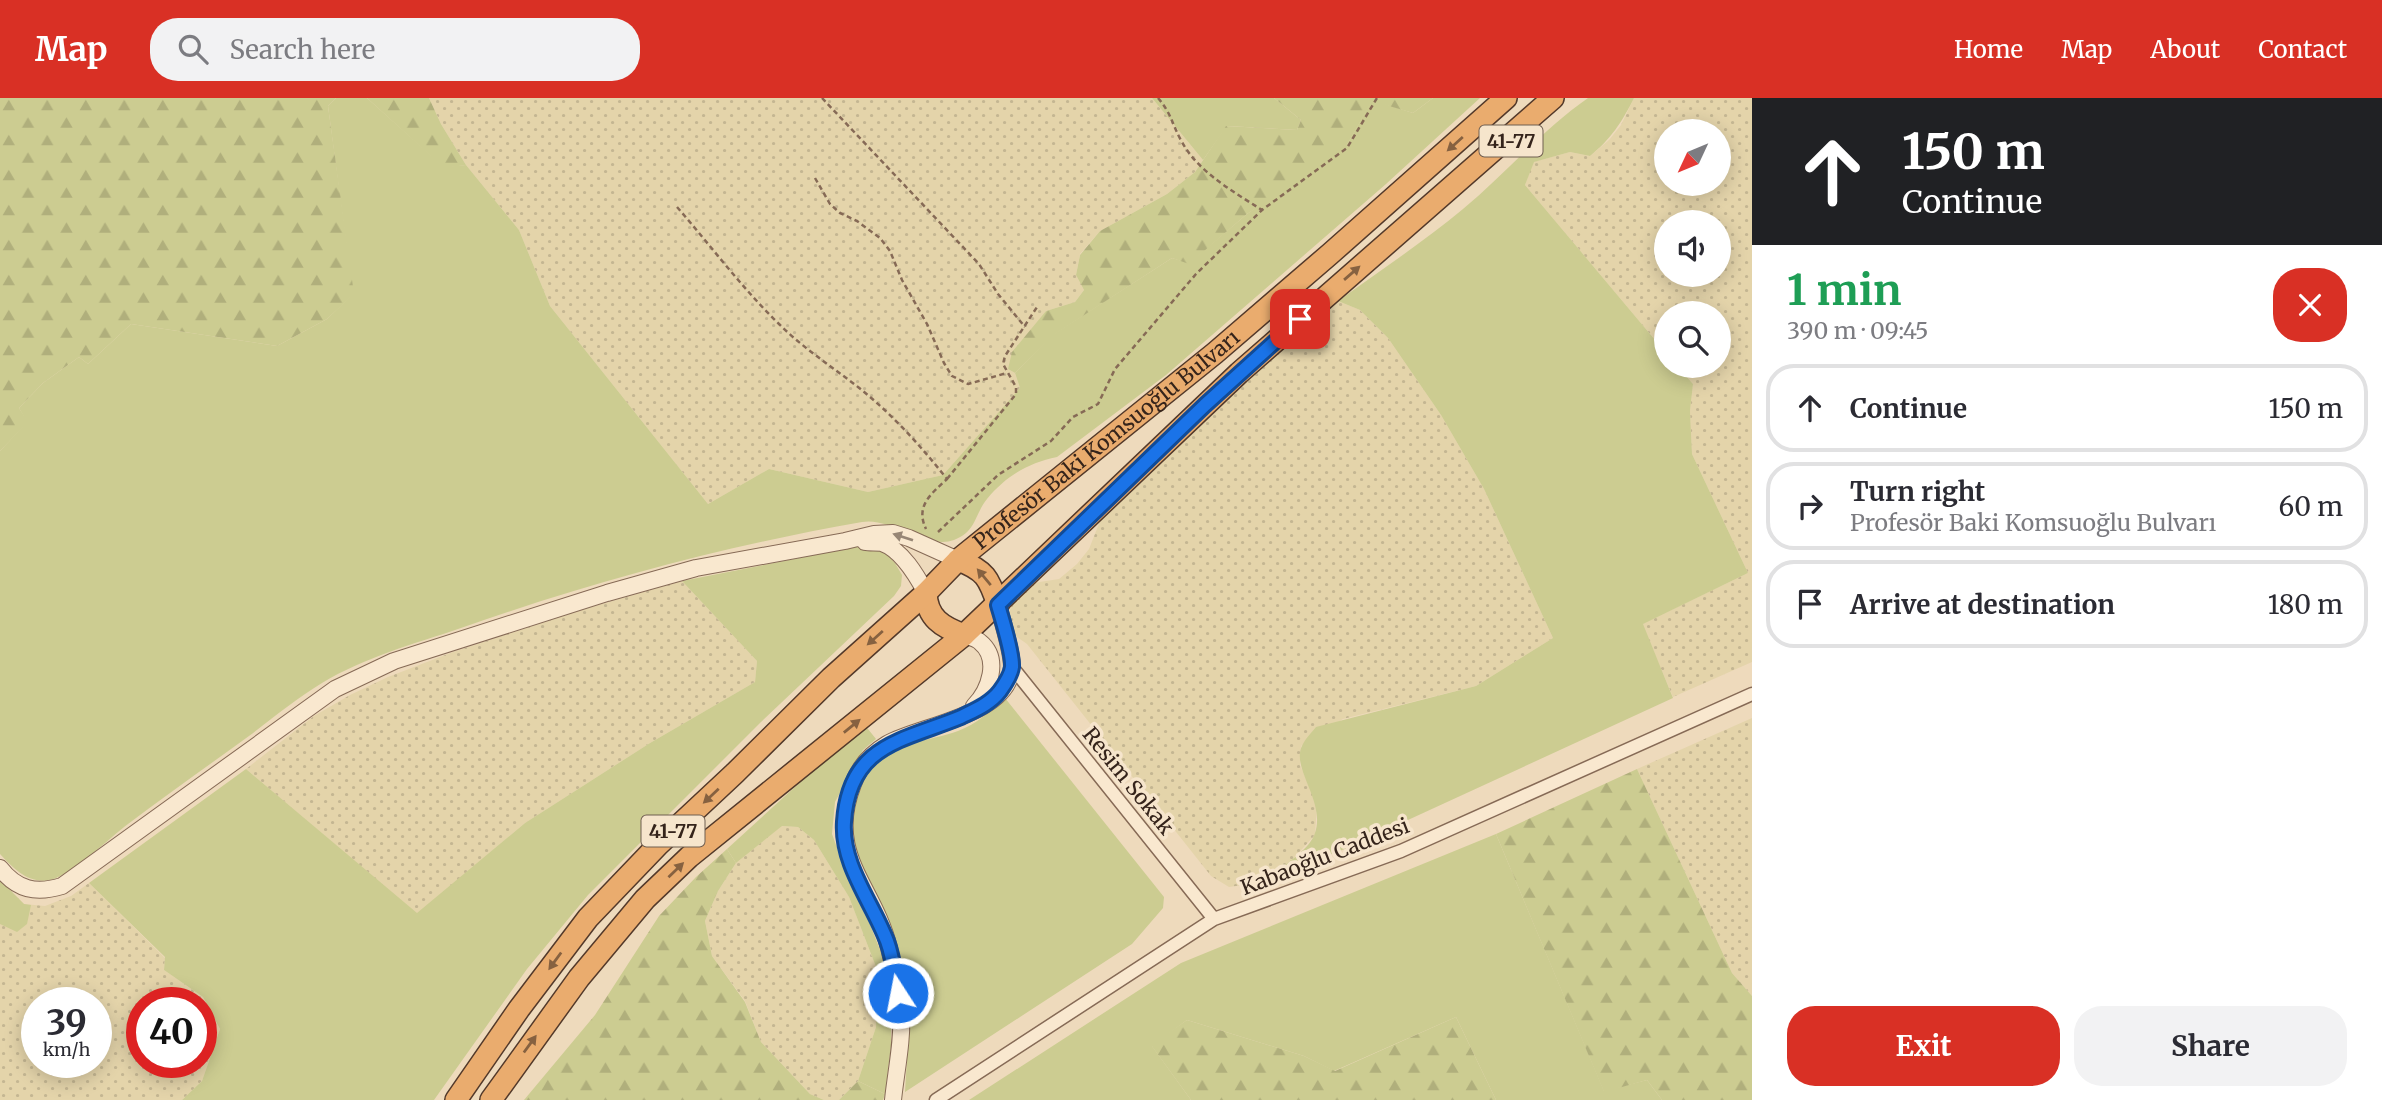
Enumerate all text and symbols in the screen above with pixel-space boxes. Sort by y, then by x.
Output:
search box [150,18,640,81]
text: Map [35,29,108,70]
icon: search [174,30,212,68]
text: Search here [230,33,375,66]
text: Home [1954,34,2023,65]
text: Map [2061,34,2112,65]
text: About [2150,34,2220,65]
text: Contact [2258,34,2347,65]
north arrow [1654,119,1731,196]
map controls [1654,119,1731,378]
text: 150 m [1902,121,2045,182]
road number: 41-77 [1480,126,1542,156]
icon: ahead [1787,126,1878,217]
one-way arrow [1447,135,1464,151]
text: Continue [1902,182,2042,222]
button: sound [1654,210,1731,287]
text: 1 min [1787,264,1901,316]
one-way arrow [1343,266,1360,281]
button: close [2273,268,2347,342]
pin [1270,289,1330,349]
icon: arrive [1281,300,1319,338]
button: search [1654,301,1731,378]
text: 390 m · 09:45 [1787,316,1928,345]
street label: Profesör Baki Komsuoğlu Bulvarı [968,324,1245,555]
icon: ahead [1791,389,1829,427]
text: Continue [1850,392,1967,425]
text: 150 m [2269,392,2343,425]
text: Turn right [1850,475,1985,508]
icon: right [1791,487,1829,525]
text: 60 m [2279,490,2343,523]
text: Profesör Baki Komsuoğlu Bulvarı [1850,508,2216,537]
one-way arrow [893,531,914,541]
one-way arrow [976,568,992,586]
icon: arrive [1791,585,1829,623]
text: Arrive at destination [1850,588,2115,621]
text: 180 m [2268,588,2343,621]
one-way arrow [867,630,884,646]
one-way arrow [843,719,860,734]
street label: Resim Sokak [1077,721,1180,841]
one-way arrow [702,788,720,804]
street label: Kabaoğlu Caddesi [1237,812,1413,901]
road number: 41-77 [642,816,704,846]
one-way arrow [667,862,684,878]
one-way arrow [548,952,562,970]
position arrow [861,956,935,1030]
speed limit sign: 40 [126,987,217,1078]
text: 39 [46,1001,87,1045]
button: Exit [1787,1006,2060,1086]
button: Share [2074,1006,2347,1086]
one-way arrow [523,1035,537,1053]
text: km/h [43,1038,90,1061]

